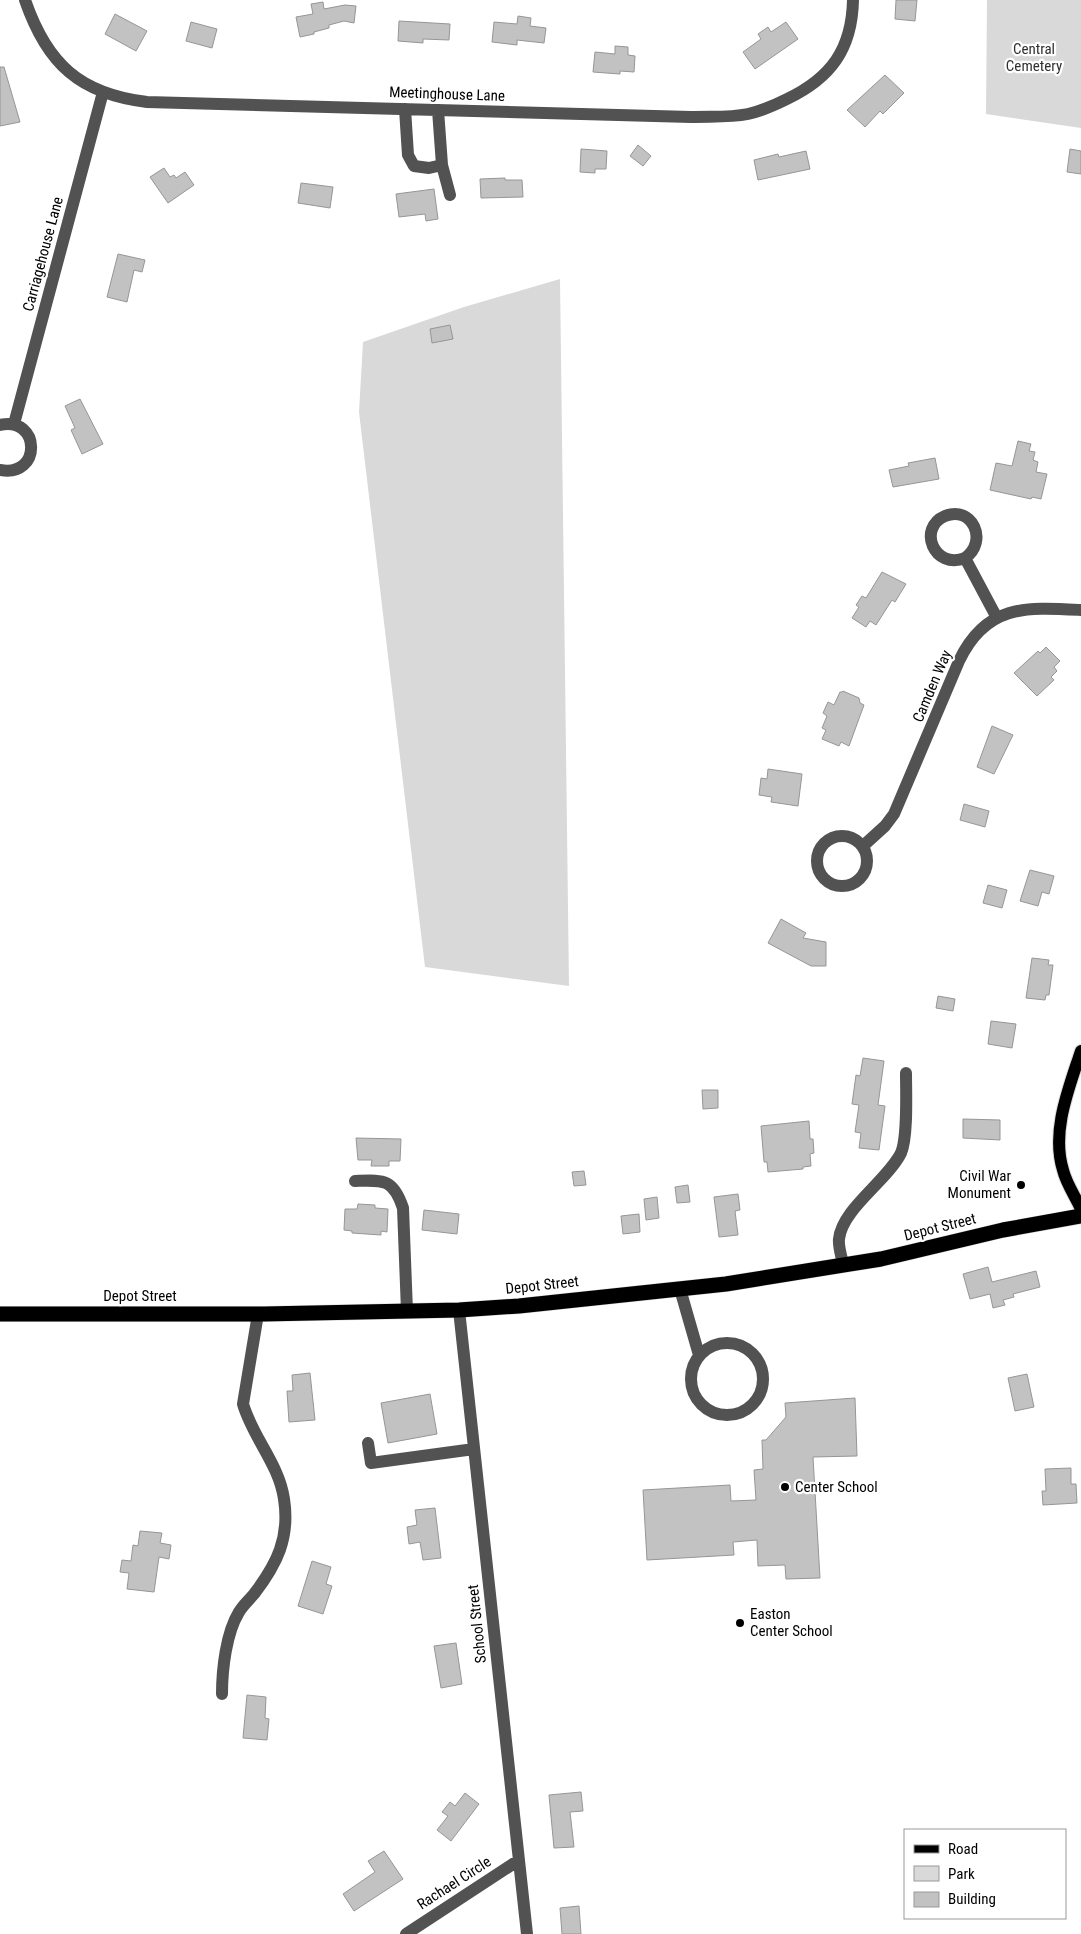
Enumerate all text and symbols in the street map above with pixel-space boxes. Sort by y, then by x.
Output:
park label: Central Cemetery [1006,40,1062,75]
street label: Meetinghouse Lane [389,83,505,105]
street label: Carriagehouse Lane [19,195,67,313]
street label: Camden Way [909,647,955,725]
place label: Civil War Monument [948,1167,1011,1202]
marker: Civil War Monument [1015,1179,1027,1191]
street label: Depot Street [902,1209,978,1245]
street label: Depot Street [504,1272,580,1298]
street label: Depot Street [103,1287,177,1305]
place label: Center School [795,1478,878,1496]
marker: Center School [779,1481,791,1493]
street label: School Street [464,1584,490,1664]
place label: Easton Center School [750,1605,833,1640]
marker: Easton Center School [734,1617,746,1629]
legend [904,1829,1066,1919]
text: Road [948,1840,978,1858]
street label: Rachael Circle [414,1853,494,1913]
text: Park [948,1865,975,1883]
text: Building [948,1890,996,1908]

